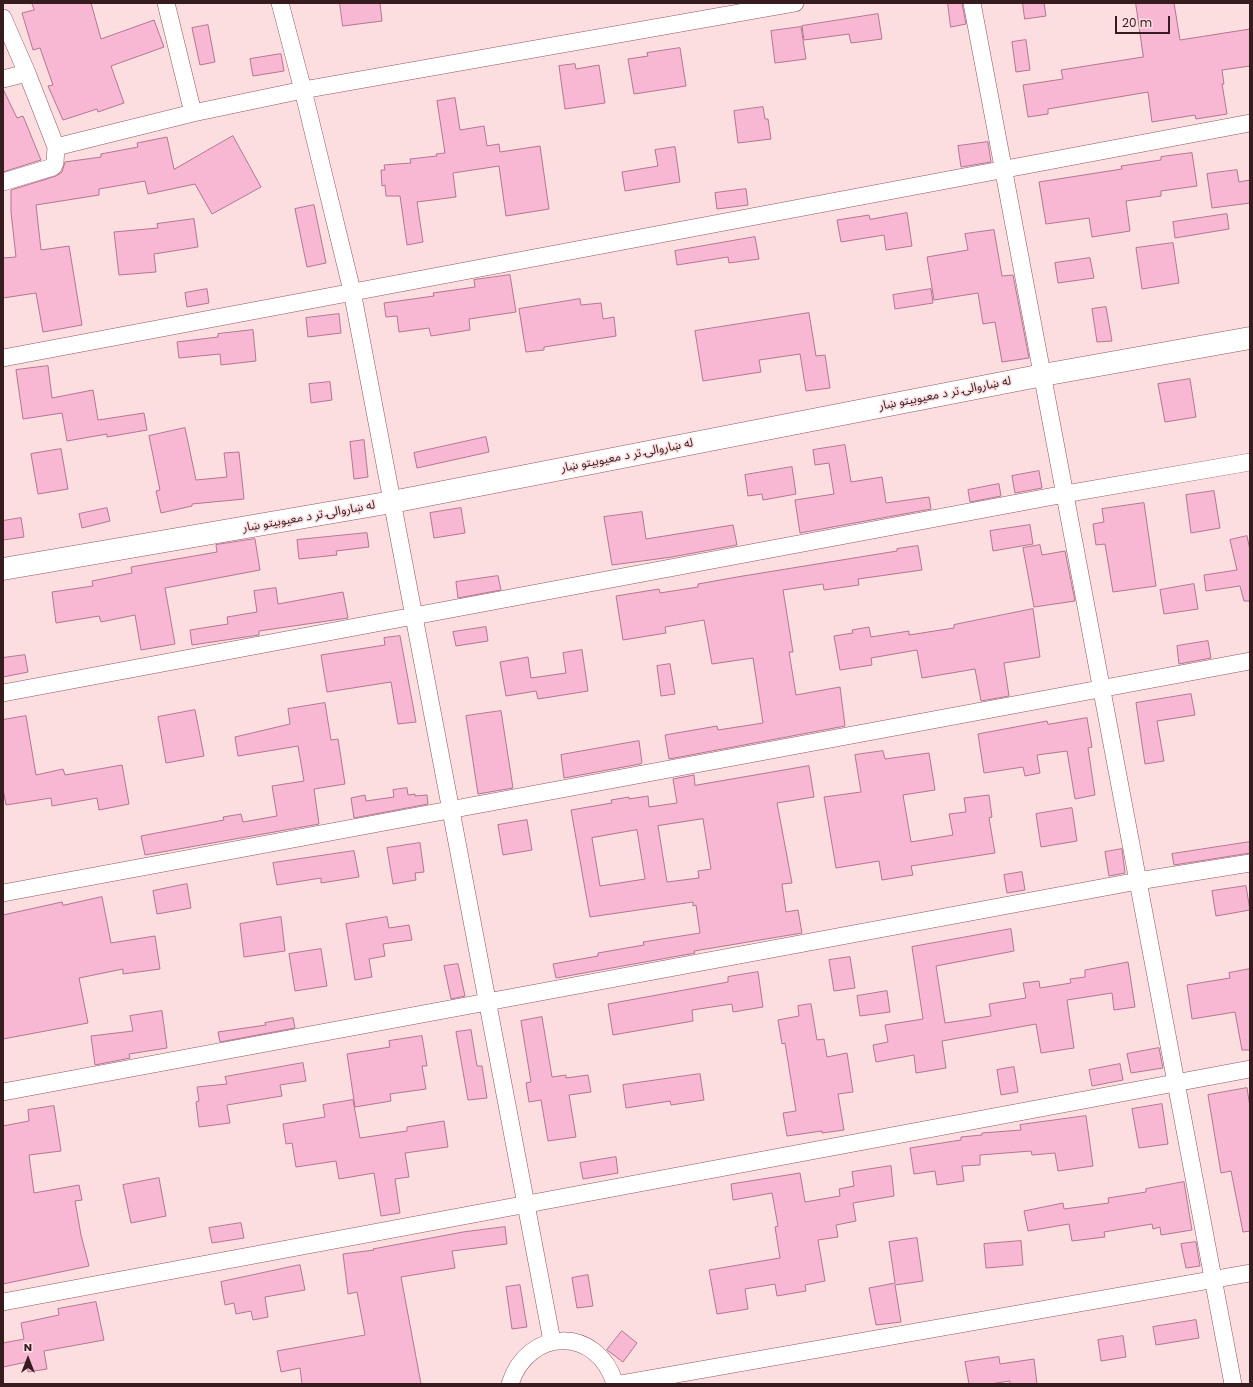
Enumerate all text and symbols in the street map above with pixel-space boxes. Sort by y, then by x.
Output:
scale bar [1117,8,1172,34]
text: 20 m [1122,14,1152,31]
street label: له ښاروالۍ تر د معیوبیتو ښار [878,374,1012,414]
street label: له ښاروالۍ تر د معیوبیتو ښار [560,436,694,476]
street label: له ښاروالۍ تر د معیوبیتو ښار [242,498,376,536]
north arrow [8,1339,48,1379]
text: N [24,1339,32,1355]

